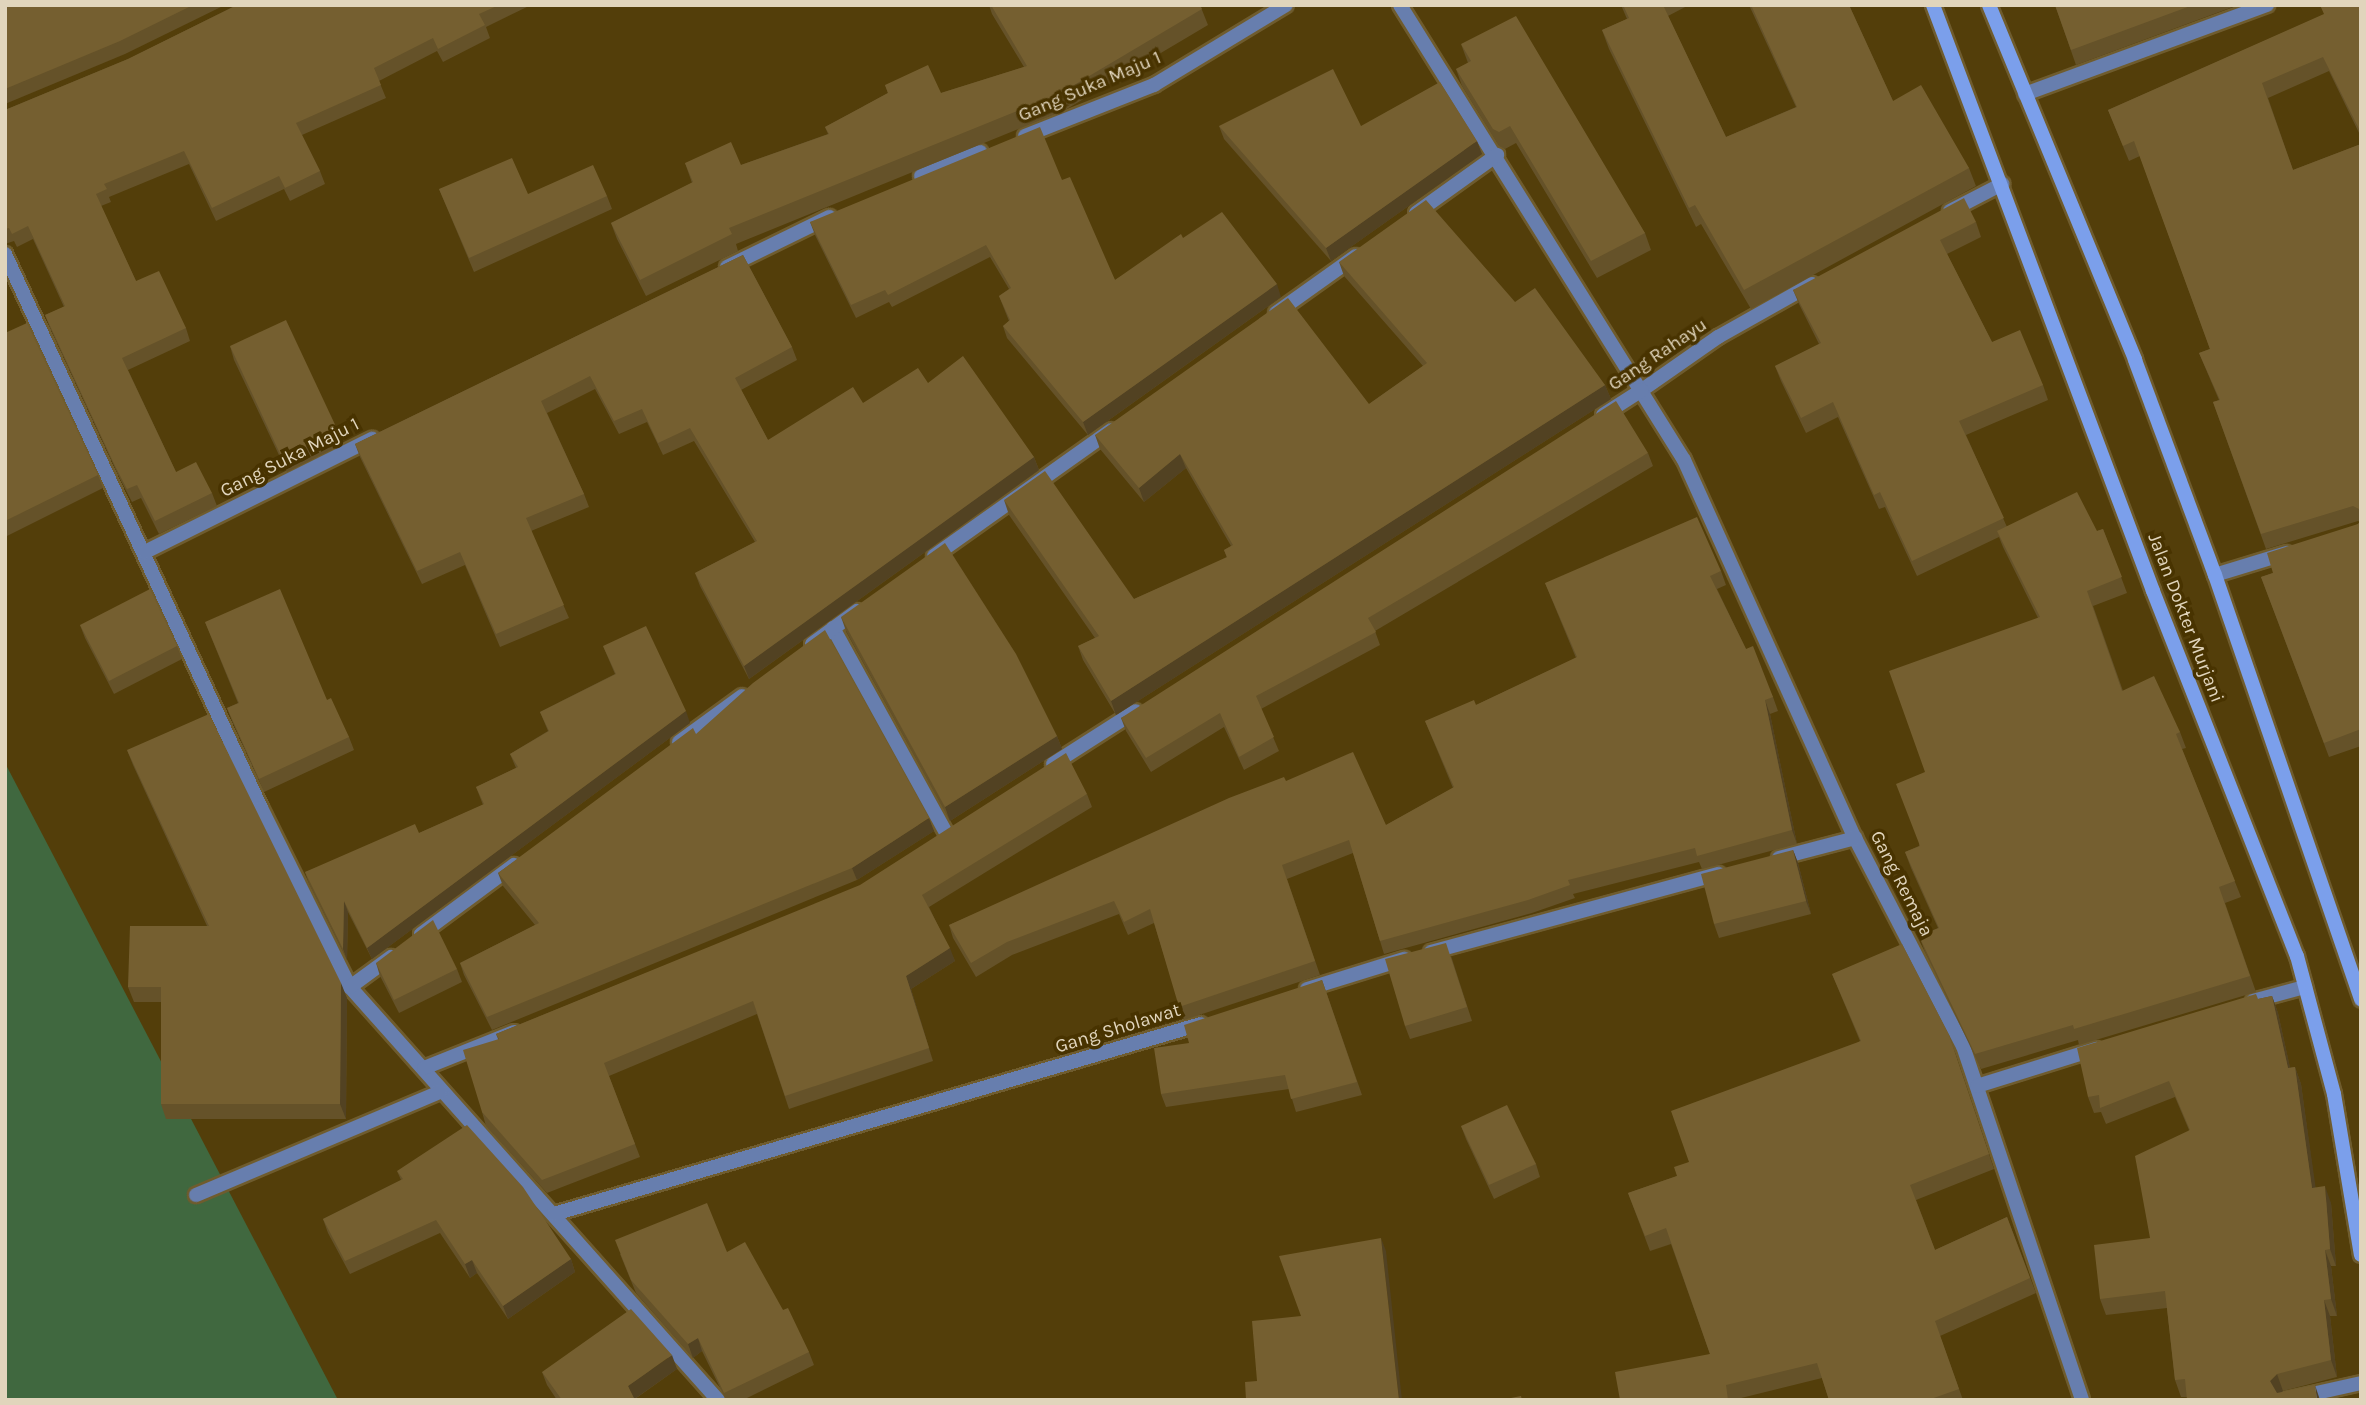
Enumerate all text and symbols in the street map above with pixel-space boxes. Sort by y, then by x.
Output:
street label: Gang Suka Maju 1 [1015,47,1165,127]
street label: Gang Rahayu [1604,314,1712,396]
street label: Gang Suka Maju 1 [217,413,363,503]
street label: Jalan Dokter Murjani [2142,530,2228,706]
street label: Gang Remaja [1865,827,1937,941]
street label: Gang Sholawat [1053,999,1183,1059]

